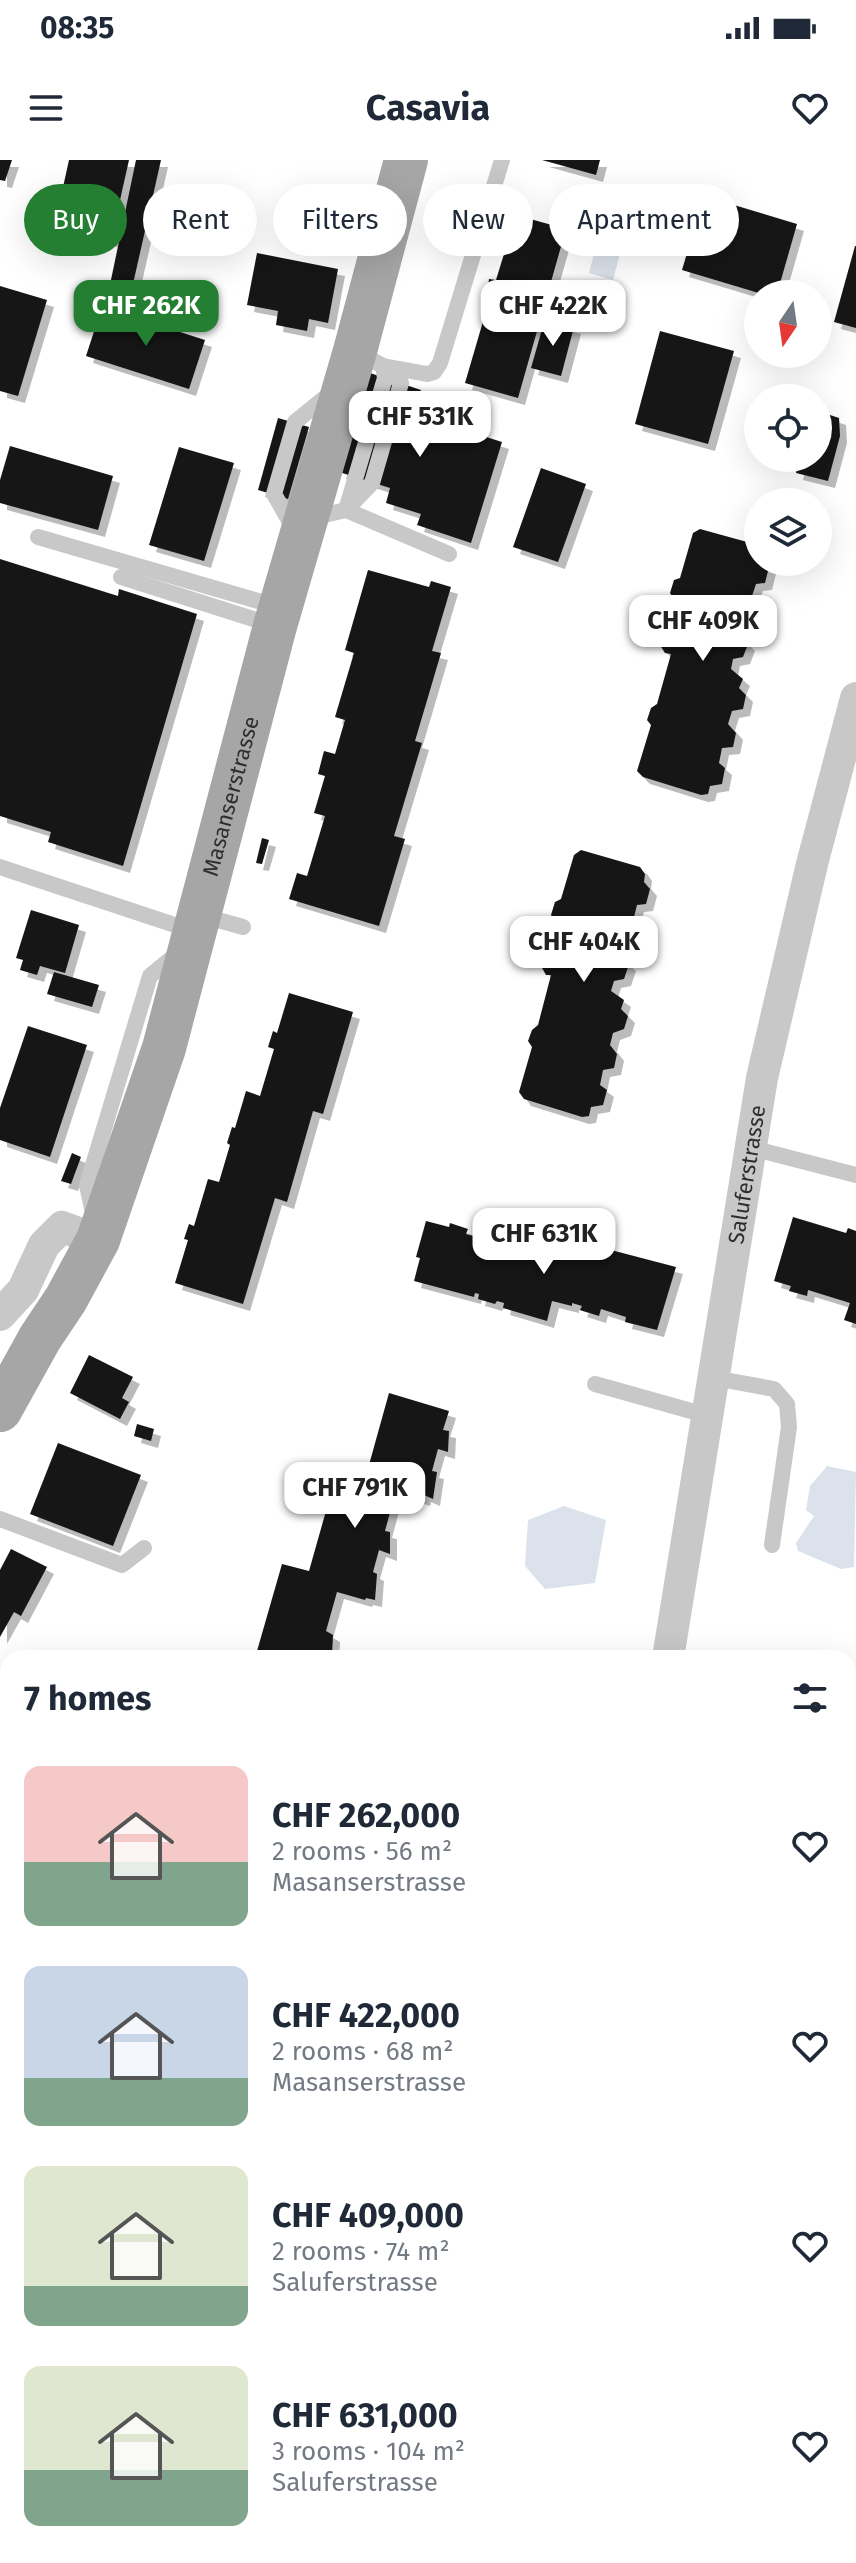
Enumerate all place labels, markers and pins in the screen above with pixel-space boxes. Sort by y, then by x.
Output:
pin: CHF 262K [63,280,229,348]
pin: CHF 422K [470,280,636,348]
pin: CHF 531K [337,391,503,459]
pin: CHF 409K [620,595,786,663]
pin: CHF 404K [501,916,667,984]
pin: CHF 631K [461,1208,627,1276]
pin: CHF 791K [272,1462,438,1530]

